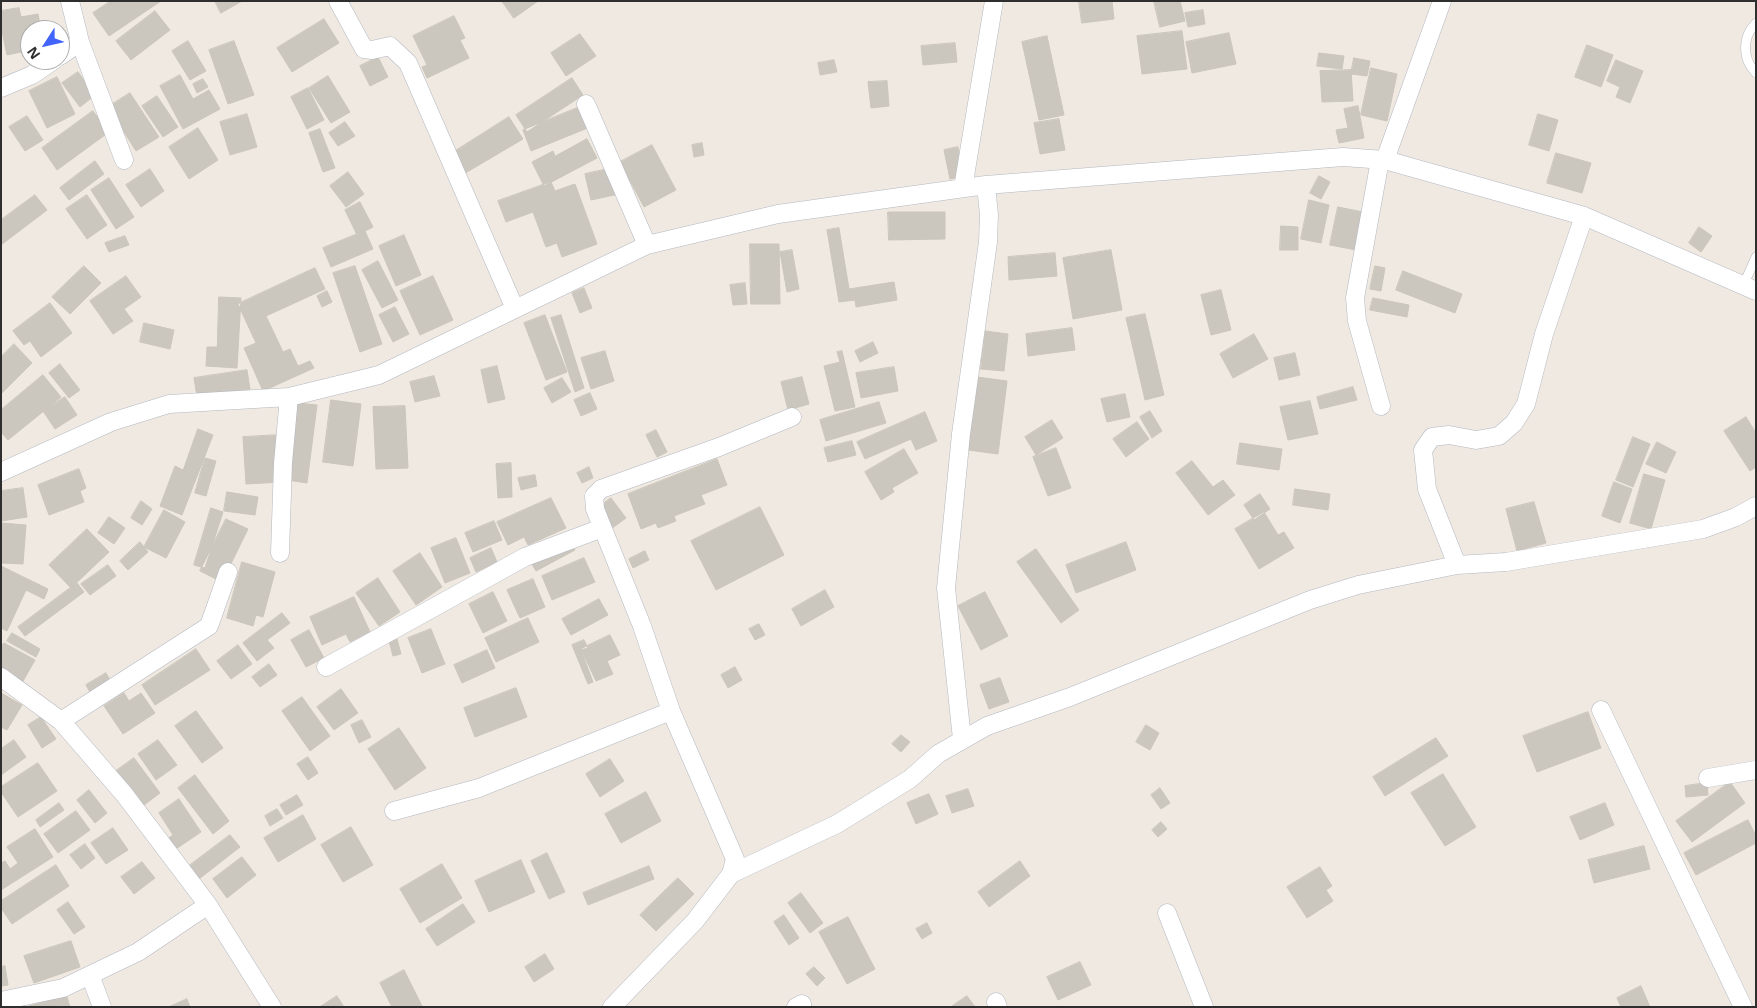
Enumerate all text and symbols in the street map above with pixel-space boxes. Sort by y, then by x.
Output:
north arrow [20,20,70,70]
text: N [22,43,44,63]

